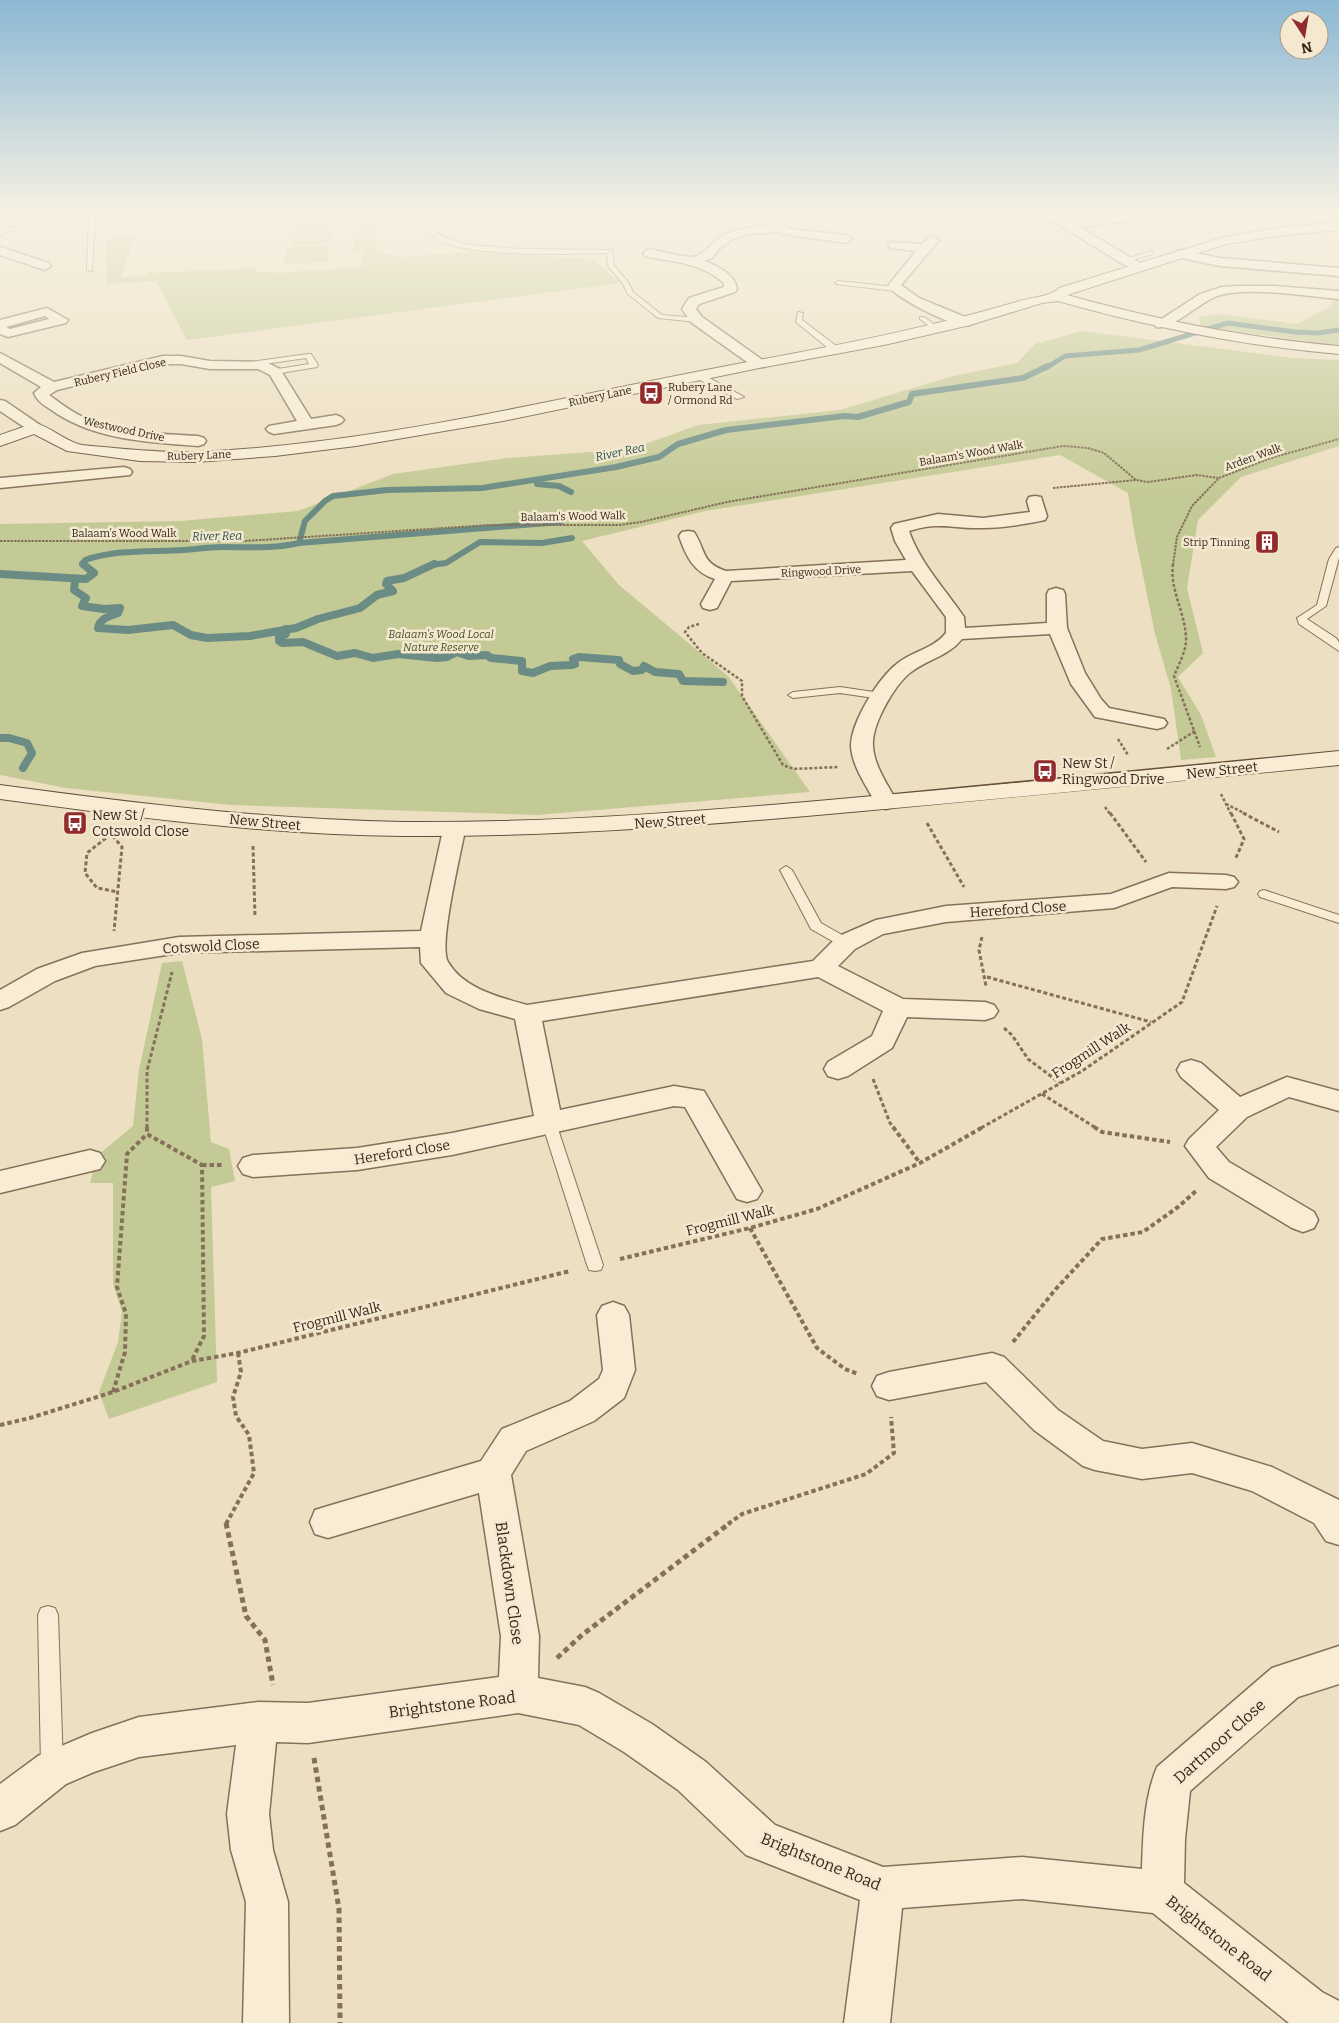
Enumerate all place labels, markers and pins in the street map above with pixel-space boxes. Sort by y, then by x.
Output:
bus stop icon: Rubery Lane / Ormond Rd [638,380,664,406]
place label: Rubery Lane / Ormond Rd [668,381,733,407]
building icon: Strip Tinning [1254,529,1280,555]
place label: Strip Tinning [1183,536,1250,549]
place label: New St / Ringwood Drive [1062,755,1164,788]
bus stop icon: New St / Ringwood Drive [1032,758,1058,784]
place label: New St / Cotswold Close [92,807,189,840]
bus stop icon: New St / Cotswold Close [62,810,88,836]

